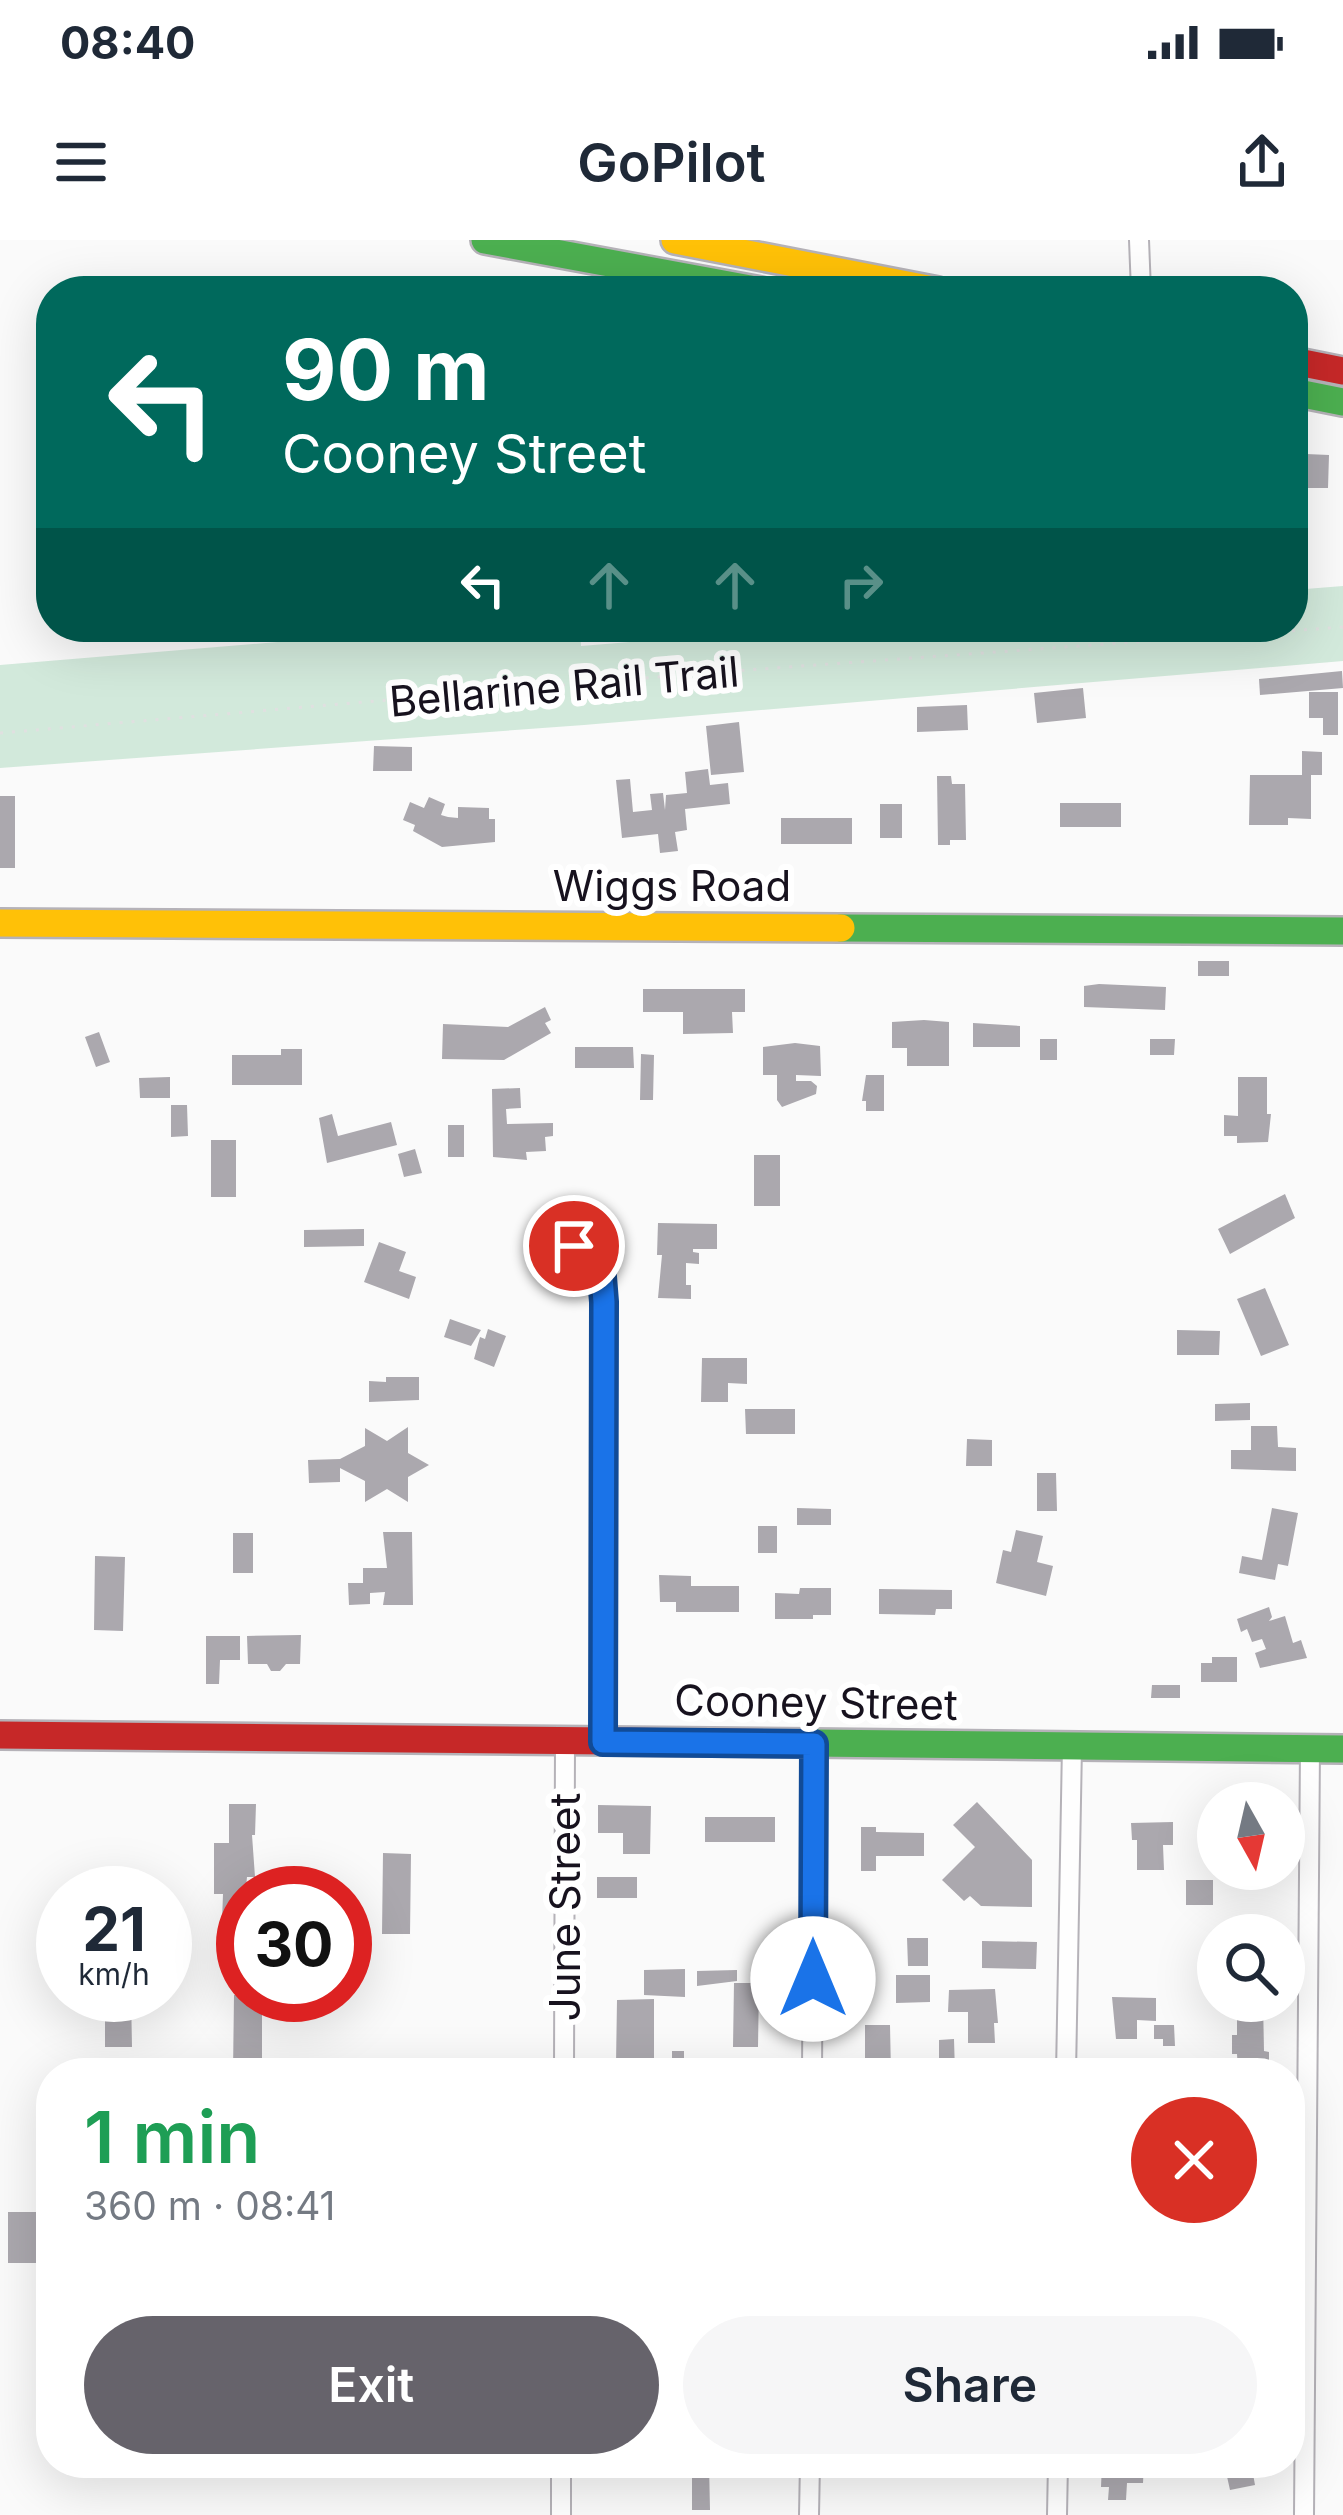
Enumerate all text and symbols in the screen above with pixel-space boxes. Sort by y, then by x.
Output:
text: 08:40 [60,15,195,70]
icon: menu [48,129,114,195]
icon: share [1229,129,1295,195]
text: GoPilot [577,130,766,195]
text: 90 m [282,319,490,420]
icon: left [84,324,240,480]
text: Cooney Street [282,421,646,486]
icon: left [450,552,516,618]
icon: ahead [576,552,642,618]
icon: ahead [702,552,768,618]
icon: right [828,552,894,618]
street label: Bellarine Rail Trail [387,645,741,727]
street label: Wiggs Road [553,860,791,911]
pin [523,1195,625,1297]
icon: arrive [541,1213,607,1279]
street label: Cooney Street [674,1674,958,1730]
north arrow [1197,1782,1305,1890]
map controls [1197,1782,1305,2022]
street label: June Street [539,1793,590,2021]
speed limit sign: 30 [216,1866,372,2022]
text: 21 [82,1893,146,1965]
button: search [1197,1914,1305,2022]
position arrow [750,1916,876,2042]
text: km/h [78,1956,150,1992]
text: 1 min [84,2093,260,2180]
button: close [1131,2097,1257,2223]
text: 360 m · 08:41 [84,2182,335,2229]
button: Exit [84,2316,659,2454]
button: Share [683,2316,1257,2454]

